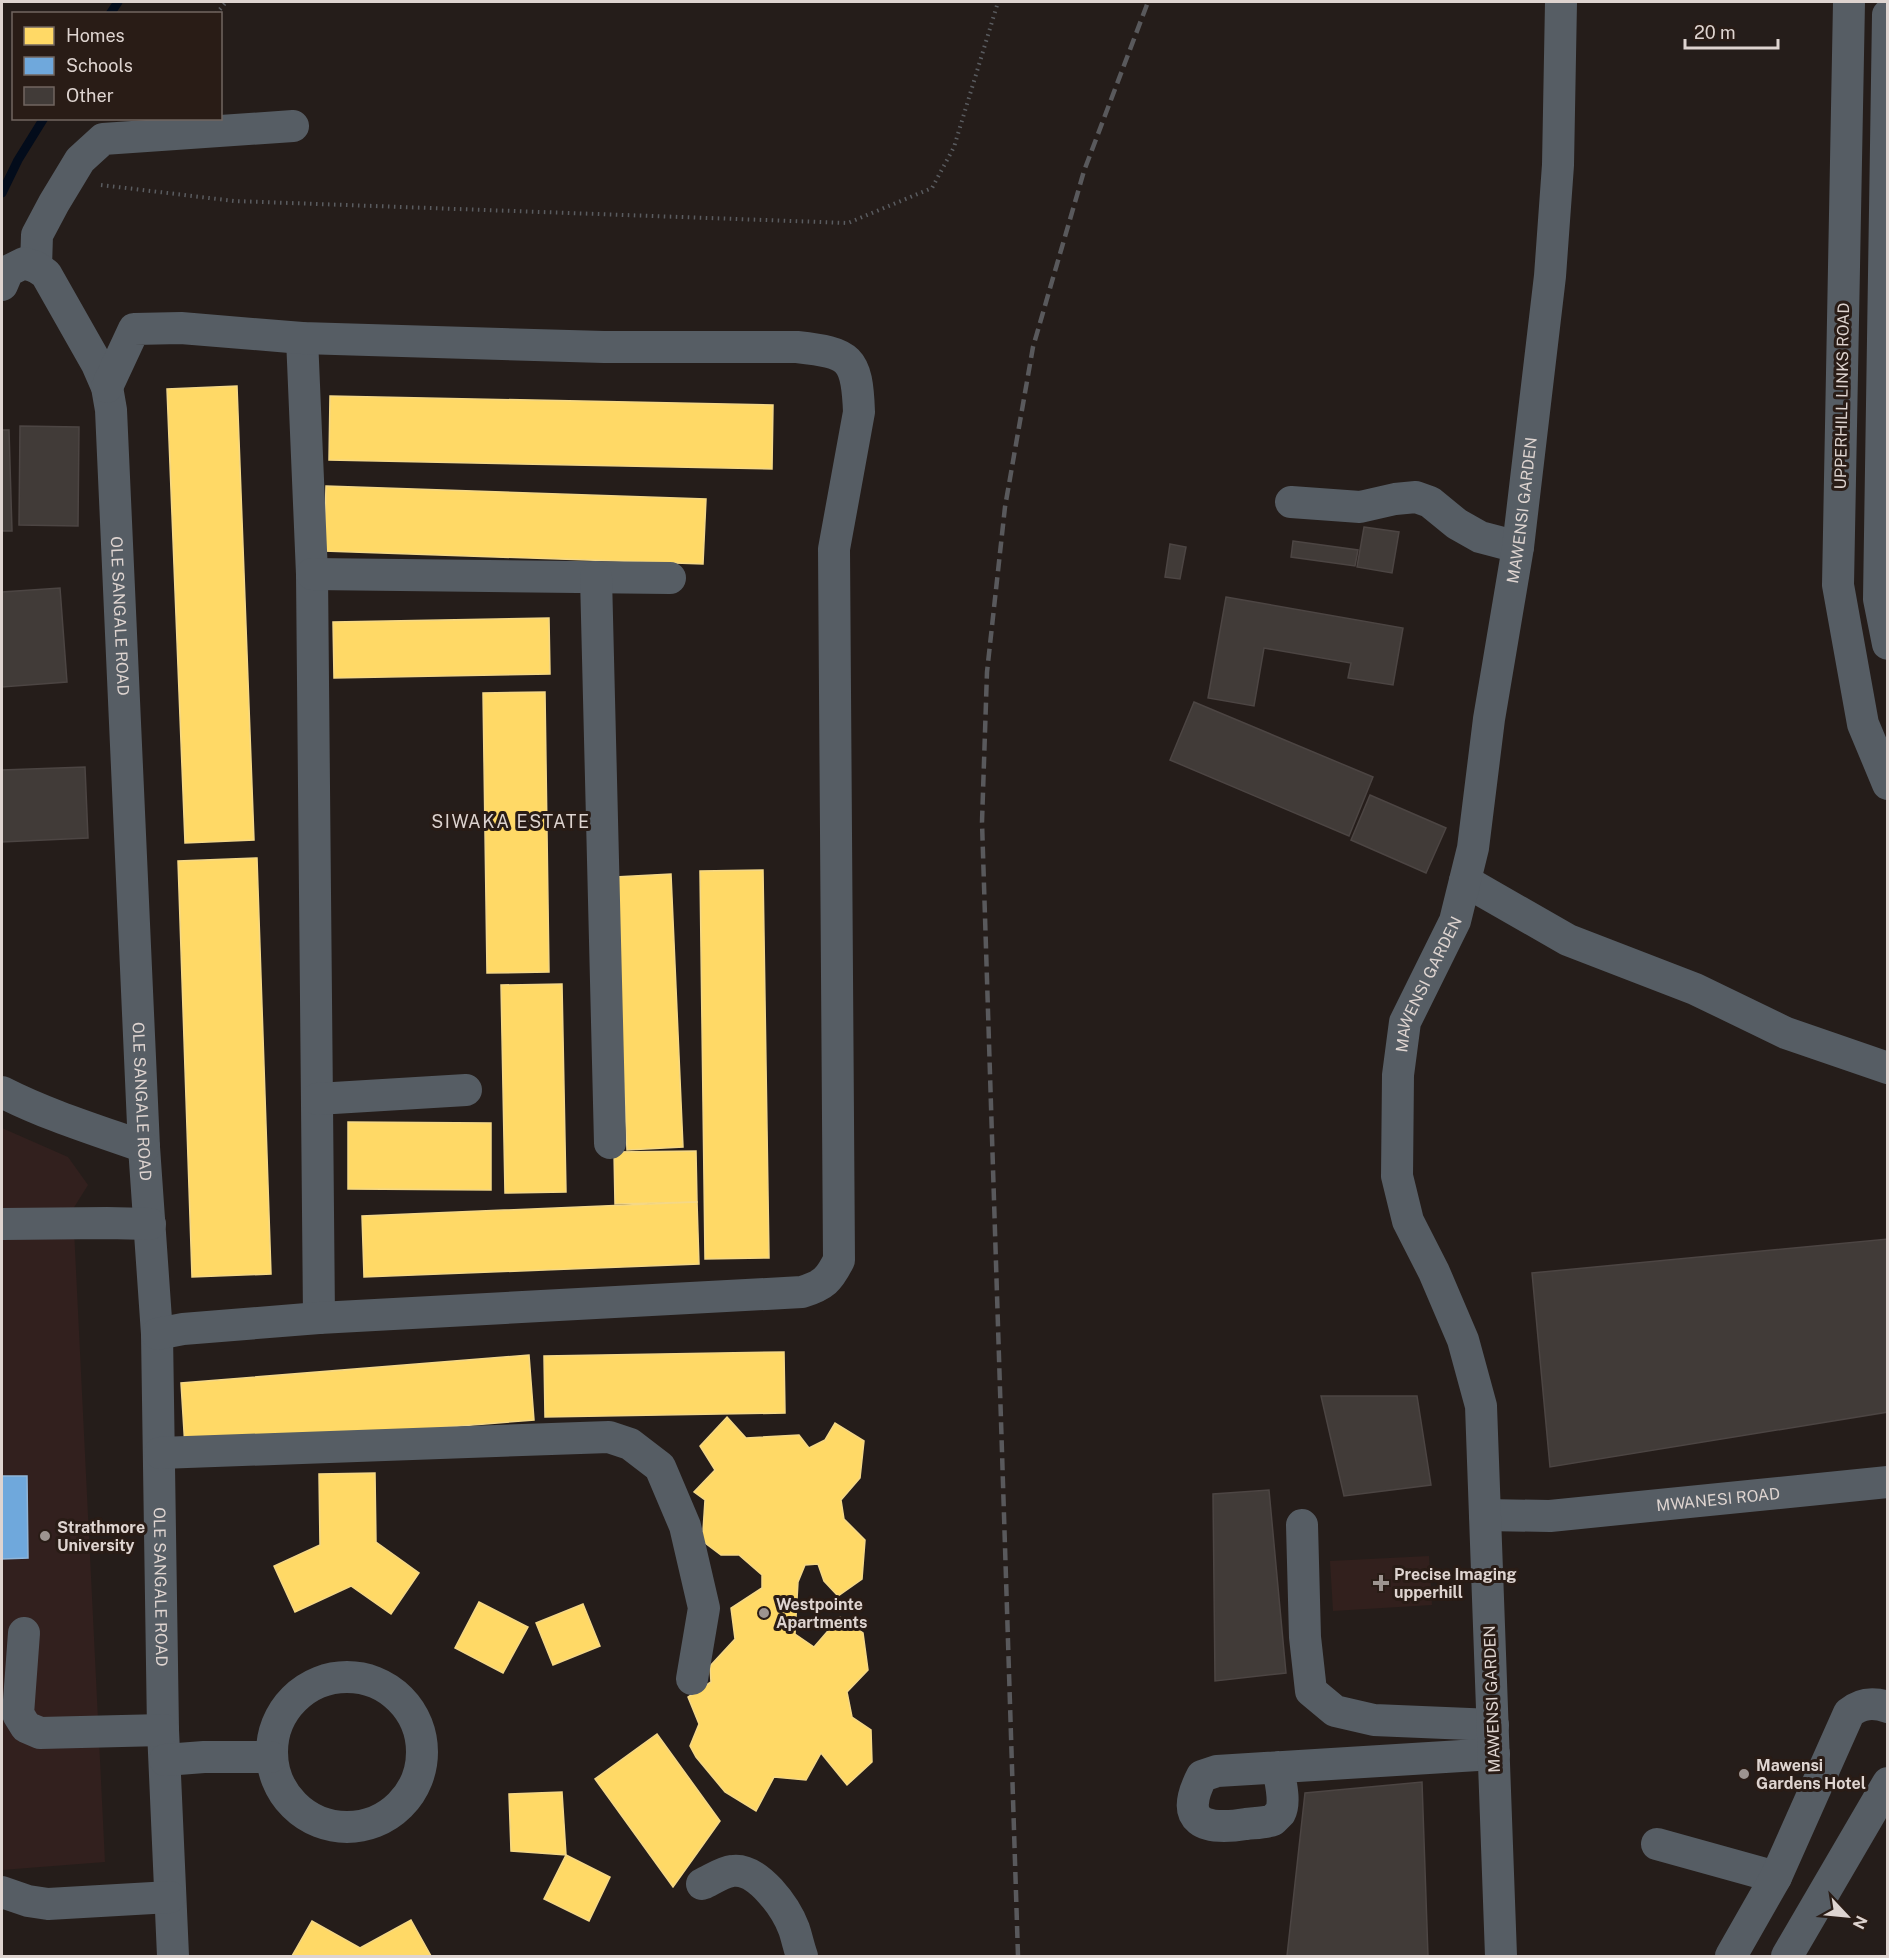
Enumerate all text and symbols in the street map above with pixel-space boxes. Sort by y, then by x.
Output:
legend [12,12,222,120]
scale bar [1685,12,1778,50]
text: 20 m [1694,22,1736,43]
text: Homes [66,25,125,46]
text: Schools [66,55,133,76]
text: Other [66,85,114,106]
street label: UPPERHILL LINKS ROAD [1831,302,1853,490]
street label: MAWENSI GARDEN [1503,436,1540,585]
street label: OLE SANGALE ROAD [107,536,133,696]
district label: SIWAKA ESTATE [431,811,591,832]
street label: MAWENSI GARDEN [1392,913,1465,1053]
street label: OLE SANGALE ROAD [129,1021,156,1182]
street label: MWANESI ROAD [1655,1483,1781,1515]
street label: OLE SANGALE ROAD [150,1507,172,1667]
place label: Strathmore University [57,1518,145,1555]
marker: Strathmore University [38,1529,52,1543]
place label: Precise Imaging upperhill [1394,1565,1517,1602]
marker: Precise Imaging upperhill [1372,1574,1390,1592]
place label: Westpointe Apartments [776,1595,867,1632]
marker: Westpointe Apartments [757,1606,771,1620]
street label: MAWENSI GARDEN [1480,1625,1504,1773]
place label: Mawensi Gardens Hotel [1756,1756,1866,1793]
marker: Mawensi Gardens Hotel [1737,1767,1751,1781]
north arrow [1817,1886,1877,1946]
text: N [1849,1913,1871,1932]

